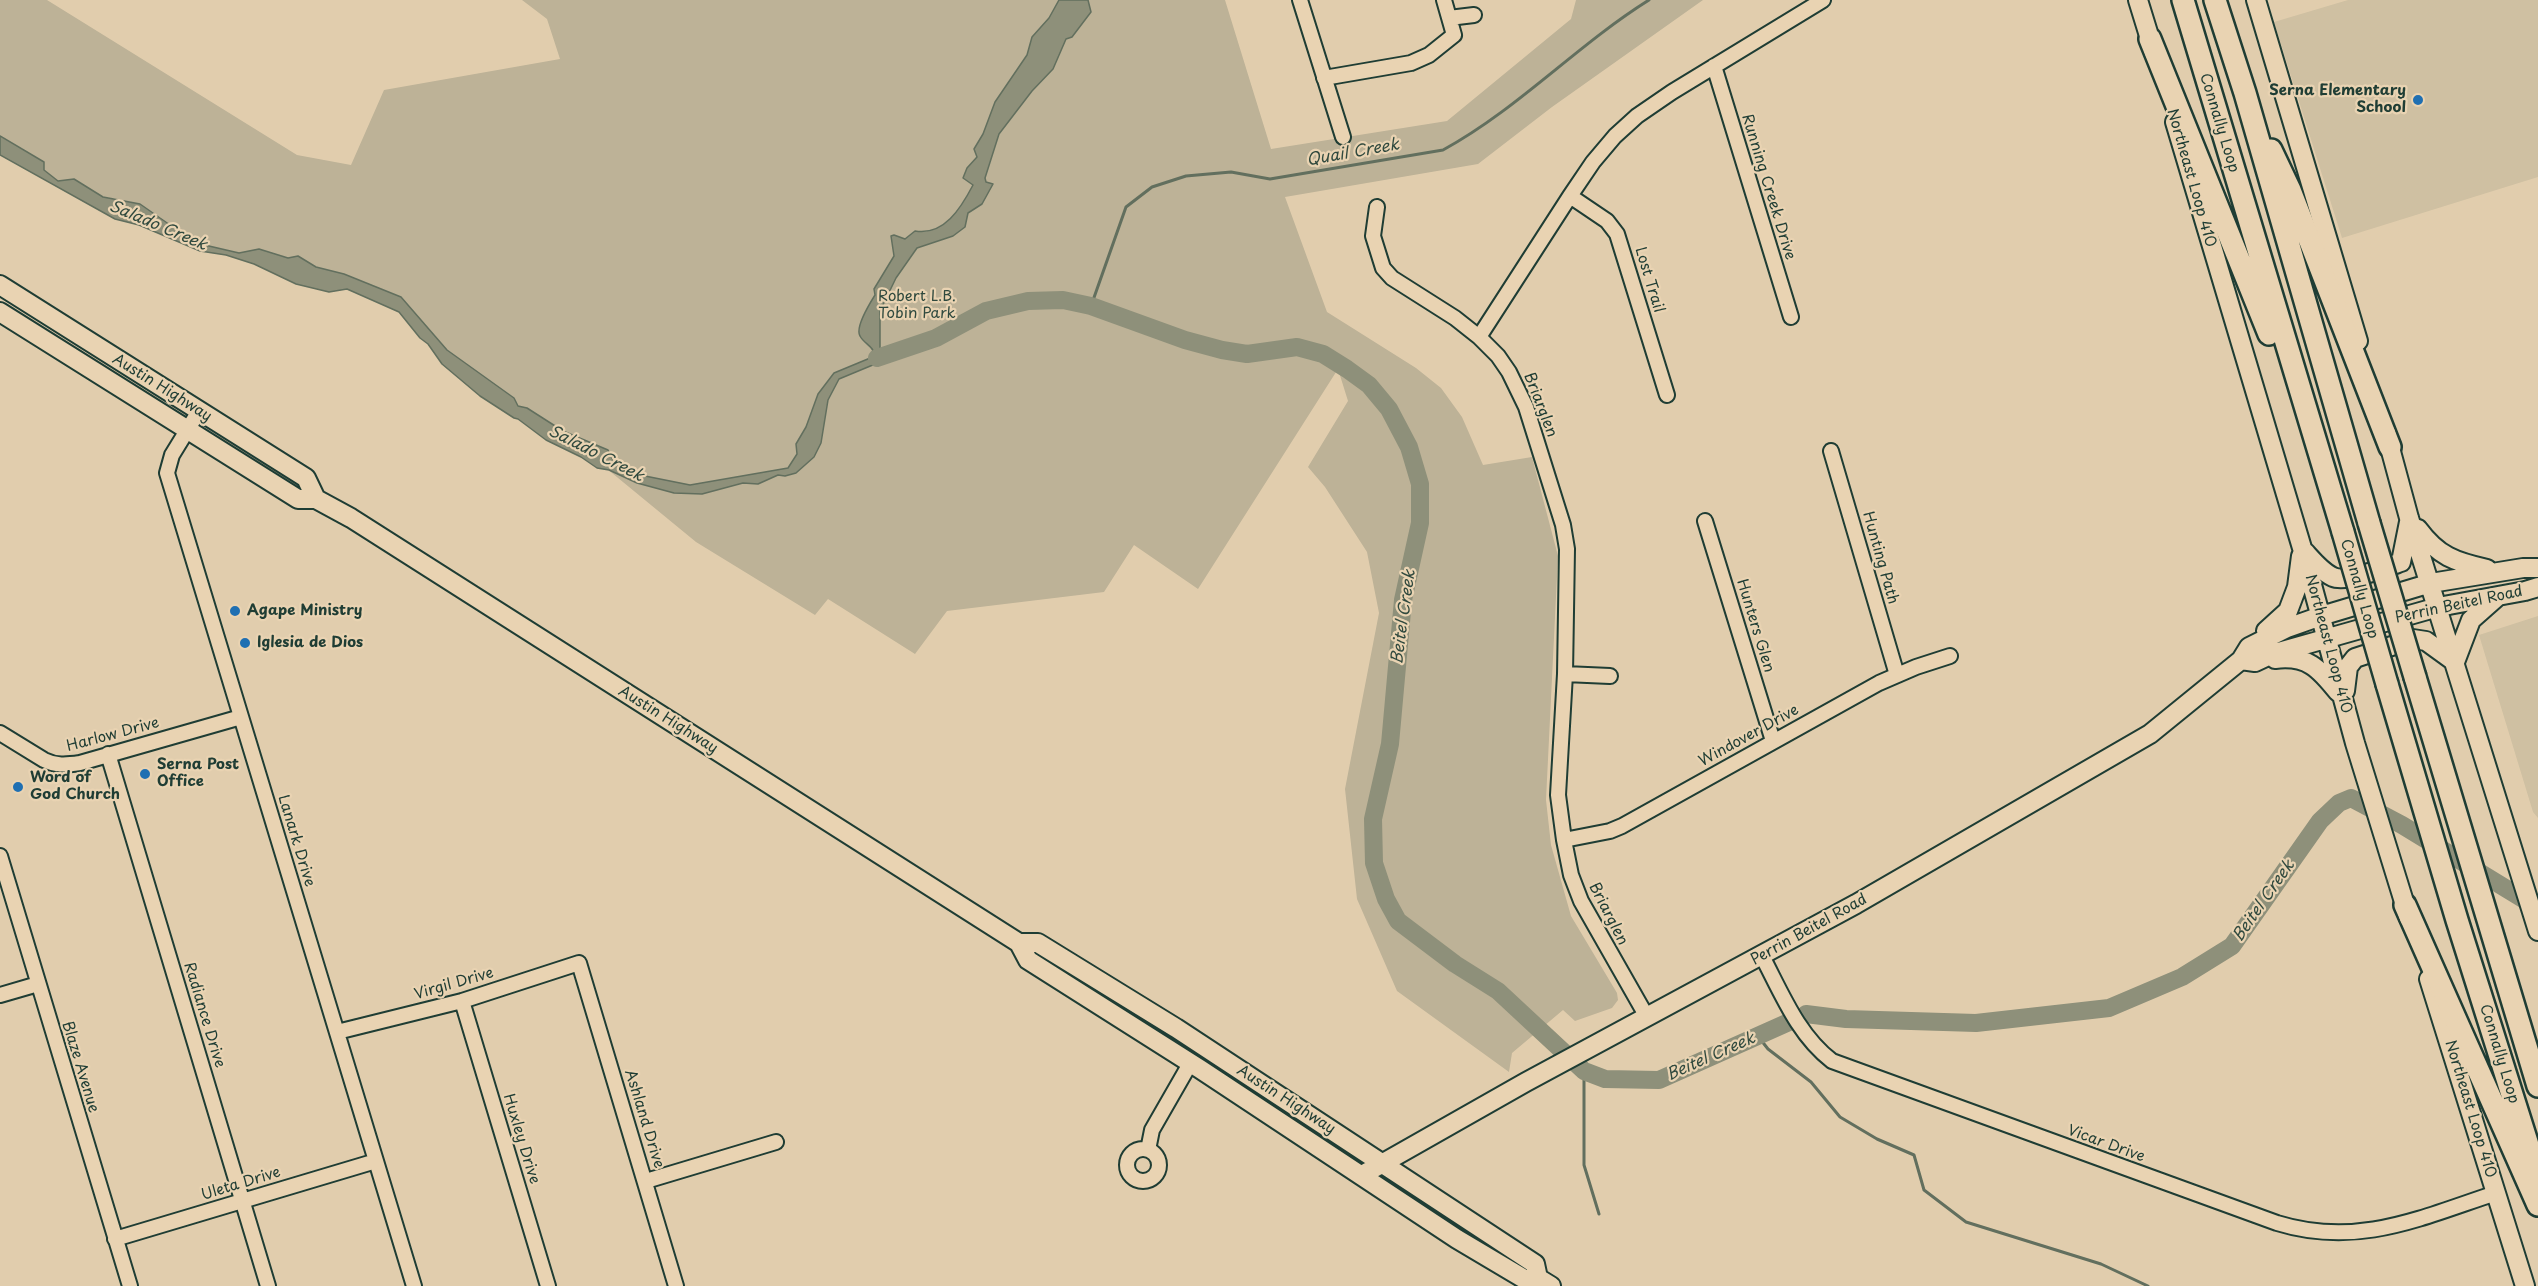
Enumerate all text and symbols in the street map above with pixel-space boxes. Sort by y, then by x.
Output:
street label: Connally Loop [2195,71,2243,175]
place label: Serna Elementary School [2269,82,2406,117]
marker: Serna Elementary School [2411,93,2425,107]
street label: Northeast Loop 410 [2163,107,2219,249]
street label: Running Creek Drive [1737,112,1799,262]
water label: Quail Creek [1305,135,1401,171]
water label: Salado Creek [106,197,210,255]
street label: Lost Trail [1630,245,1668,315]
park label: Robert L.B. Tobin Park [878,288,956,323]
street label: Austin Highway [109,350,215,426]
street label: Briarglen [1519,370,1561,440]
water label: Salado Creek [545,422,647,486]
street label: Hunting Path [1858,510,1902,606]
street label: Connally Loop [2336,537,2382,641]
water label: Beitel Creek [1388,569,1420,665]
street label: Northeast Loop 410 [2301,573,2355,715]
street label: Hunters Glen [1732,577,1778,675]
street label: Perrin Beitel Road [2394,583,2524,627]
place label: Agape Ministry [247,602,362,620]
marker: Agape Ministry [228,604,242,618]
place label: Iglesia de Dios [257,634,363,652]
marker: Iglesia de Dios [238,636,252,650]
street label: Austin Highway [615,682,721,758]
street label: Windover Drive [1696,701,1802,771]
street label: Harlow Drive [65,714,161,756]
place label: Serna Post Office [157,756,239,791]
marker: Serna Post Office [138,767,152,781]
place label: Word of God Church [30,769,120,804]
marker: Word of God Church [11,780,25,794]
street label: Lanark Drive [274,793,318,889]
water label: Beitel Creek [2229,857,2299,945]
street label: Briarglen [1585,880,1631,948]
street label: Perrin Beitel Road [1748,891,1870,969]
street label: Radiance Drive [179,960,229,1070]
street label: Virgil Drive [412,964,496,1004]
street label: Connally Loop [2475,1002,2523,1106]
street label: Blaze Avenue [58,1019,102,1115]
water label: Beitel Creek [1664,1029,1758,1085]
street label: Northeast Loop 410 [2441,1038,2499,1180]
street label: Austin Highway [1233,1061,1339,1139]
street label: Ashland Drive [620,1067,668,1171]
street label: Huxley Drive [499,1092,543,1186]
street label: Vicar Drive [2065,1122,2147,1166]
street label: Uleta Drive [199,1163,283,1205]

